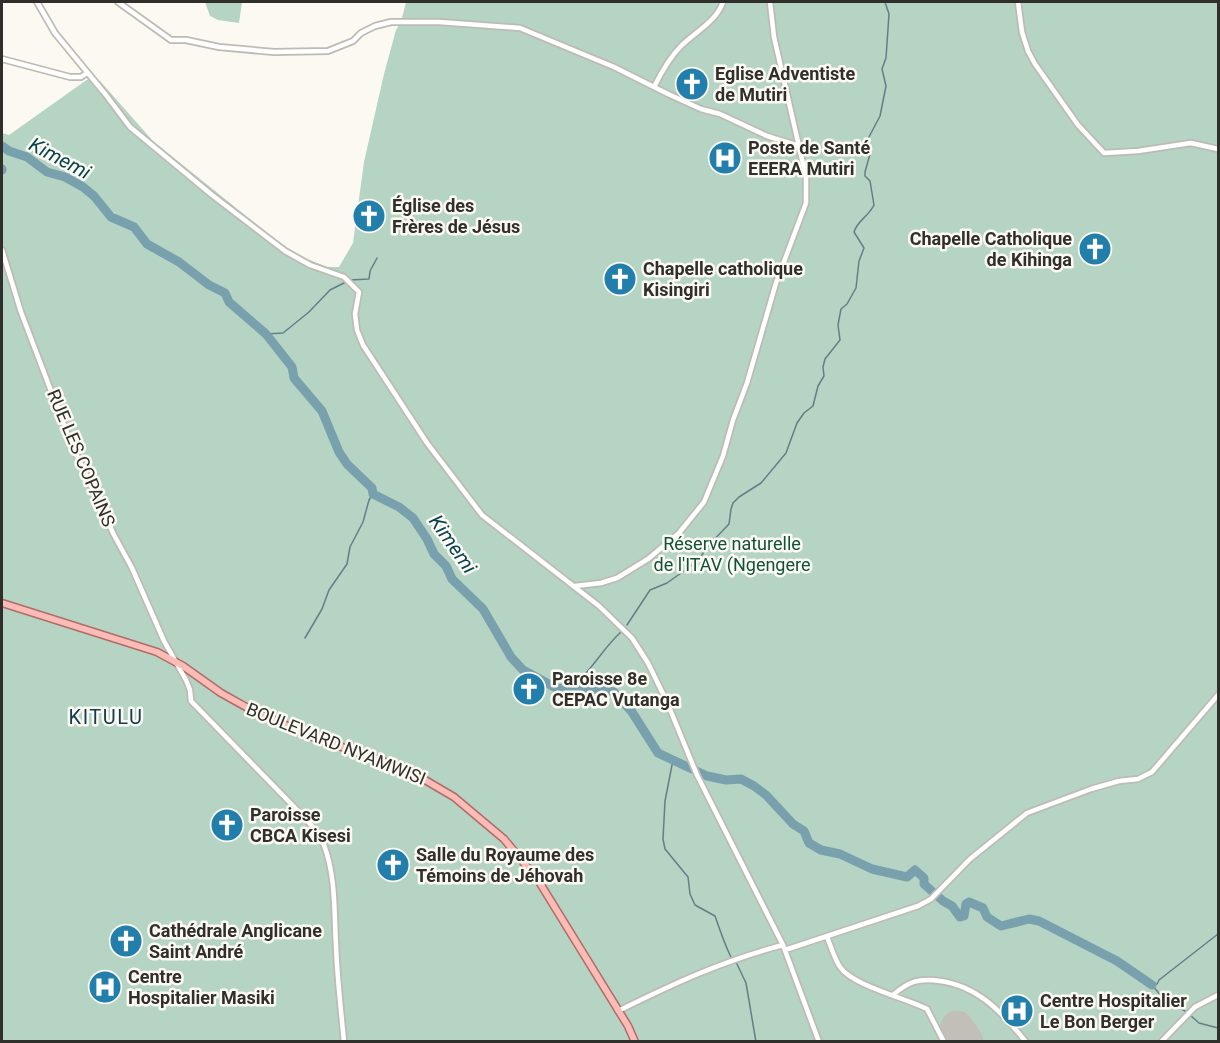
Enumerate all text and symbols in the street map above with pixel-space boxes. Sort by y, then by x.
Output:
place label: Eglise Adventiste de Mutiri [715,63,855,105]
church icon: Eglise Adventiste de Mutiri [674,66,710,102]
water label: Kimemi [25,132,95,184]
place label: Poste de Santé EEERA Mutiri [748,137,870,179]
hospital icon: Poste de Santé EEERA Mutiri [707,140,743,176]
place label: Église des Frères de Jésus [392,195,520,237]
church icon: Église des Frères de Jésus [351,198,387,234]
place label: Chapelle Catholique de Kihinga [910,228,1072,270]
church icon: Chapelle Catholique de Kihinga [1077,231,1113,267]
place label: Chapelle catholique Kisingiri [643,258,803,300]
church icon: Chapelle catholique Kisingiri [602,261,638,297]
street label: RUE LES COPAINS [43,386,120,530]
water label: Kimemi [424,510,482,578]
park label: Réserve naturelle de l'ITAV (Ngengere [654,533,811,576]
place label: Paroisse 8e CEPAC Vutanga [552,668,680,710]
church icon: Paroisse 8e CEPAC Vutanga [511,671,547,707]
street label: BOULEVARD NYAMWISI [243,698,429,789]
district label: KITULU [69,705,143,729]
place label: Paroisse CBCA Kisesi [250,804,351,846]
church icon: Paroisse CBCA Kisesi [209,807,245,843]
place label: Salle du Royaume des Témoins de Jéhovah [416,844,594,886]
church icon: Salle du Royaume des Témoins de Jéhovah [375,847,411,883]
place label: Cathédrale Anglicane Saint André [149,920,322,962]
church icon: Cathédrale Anglicane Saint André [108,923,144,959]
place label: Centre Hospitalier Masiki [128,966,275,1008]
hospital icon: Centre Hospitalier Masiki [87,969,123,1005]
place label: Centre Hospitalier Le Bon Berger [1040,990,1187,1032]
hospital icon: Centre Hospitalier Le Bon Berger [999,993,1035,1029]

